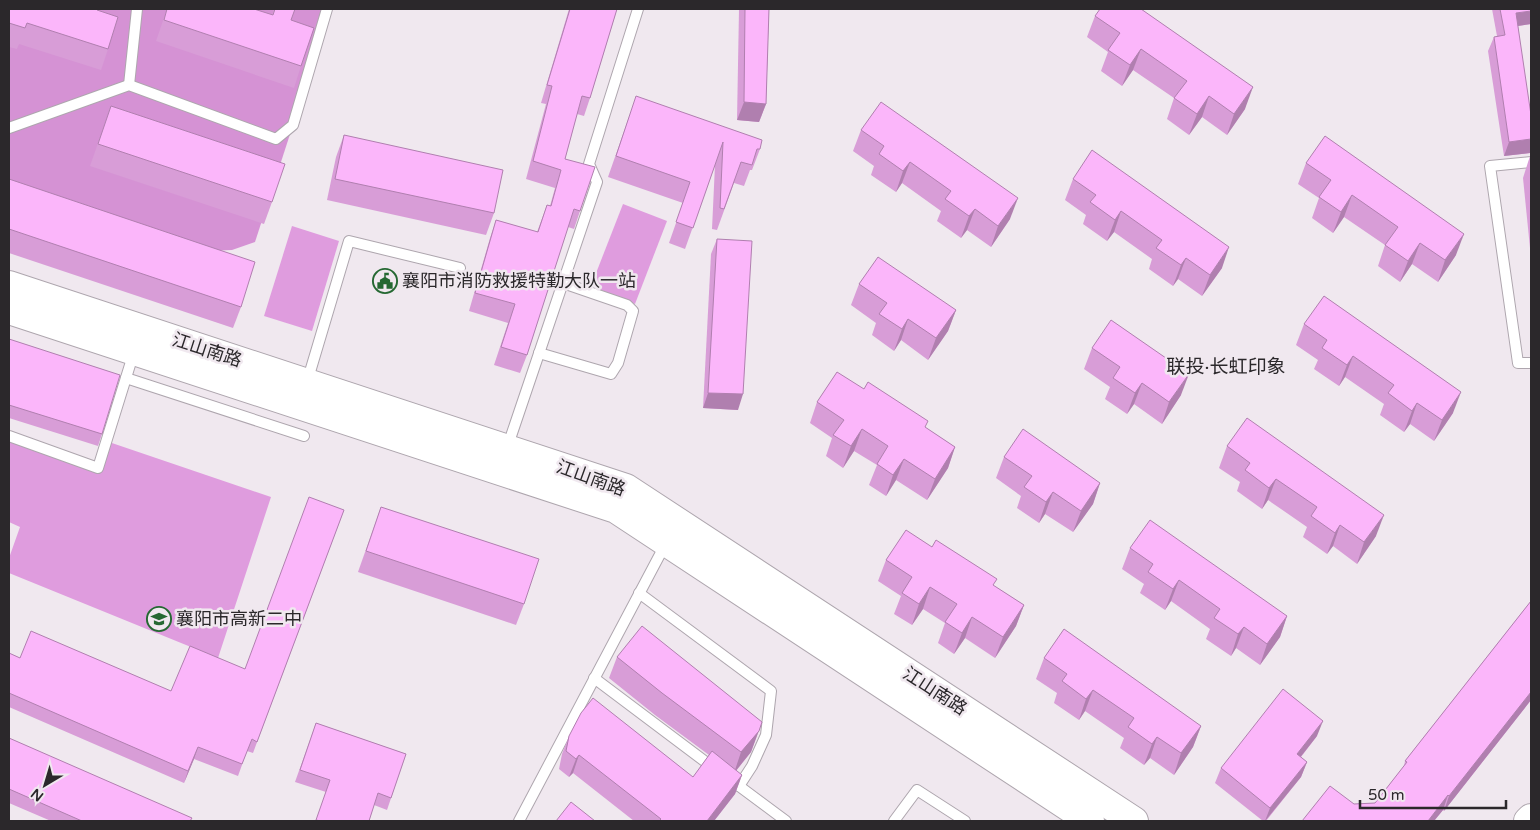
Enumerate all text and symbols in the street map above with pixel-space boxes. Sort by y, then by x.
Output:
public building icon: 襄阳市消防救援特勤大队一站 [372,268,398,294]
place label: 襄阳市消防救援特勤大队一站 [402,270,636,292]
street label: 江山南路 [169,328,245,372]
district label: 联投·长虹印象 [1167,356,1285,378]
street label: 江山南路 [553,455,629,501]
school or university icon: 襄阳市高新二中 [146,606,172,632]
place label: 襄阳市高新二中 [176,608,302,630]
street label: 江山南路 [899,662,971,720]
north arrow [20,760,70,810]
scale bar [1360,778,1506,810]
text: N [28,785,47,805]
text: 50 m [1368,786,1405,804]

